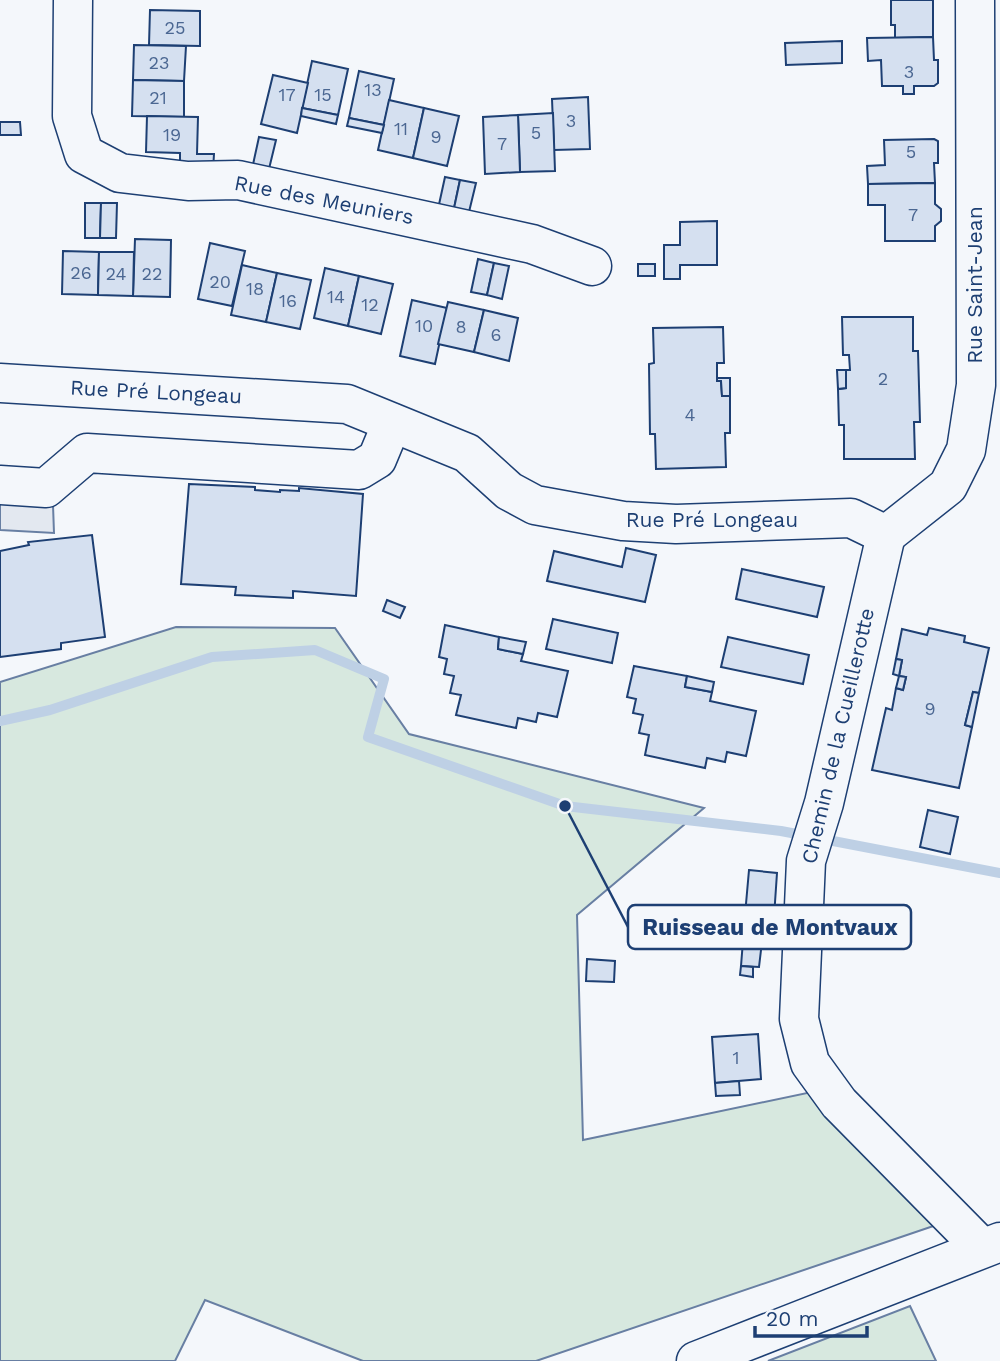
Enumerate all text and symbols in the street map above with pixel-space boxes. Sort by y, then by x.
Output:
house number: 25 [165,17,185,38]
house number: 23 [149,52,170,73]
house number: 3 [904,61,914,82]
house number: 13 [364,79,382,100]
house number: 17 [278,84,296,105]
house number: 15 [314,84,332,105]
house number: 21 [149,87,167,108]
house number: 3 [566,110,576,131]
house number: 11 [394,118,408,139]
house number: 5 [531,122,541,143]
house number: 19 [163,124,181,145]
house number: 9 [430,126,442,147]
house number: 7 [497,133,507,154]
house number: 5 [906,141,916,162]
street label: Rue des Meuniers [232,170,416,229]
house number: 7 [908,204,918,225]
street label: Rue Saint-Jean [962,206,987,364]
house number: 26 [70,262,92,283]
house number: 24 [106,263,126,284]
house number: 22 [142,263,163,284]
house number: 20 [209,271,231,292]
house number: 18 [246,278,264,299]
house number: 14 [327,286,345,307]
house number: 16 [279,290,297,311]
house number: 12 [361,294,379,315]
house number: 10 [415,315,433,336]
house number: 8 [455,316,467,337]
house number: 6 [491,324,501,345]
house number: 2 [878,368,888,389]
street label: Rue Pré Longeau [69,375,243,408]
house number: 4 [685,404,696,425]
street label: Rue Pré Longeau [626,507,798,532]
street label: Chemin de la Cueillerotte [796,606,879,866]
house number: 9 [924,698,936,719]
callout: Ruisseau de Montvaux [628,905,911,949]
text: Ruisseau de Montvaux [642,914,898,941]
house number: 1 [732,1047,740,1068]
scale bar [755,1294,867,1338]
text: 20 m [766,1306,818,1331]

